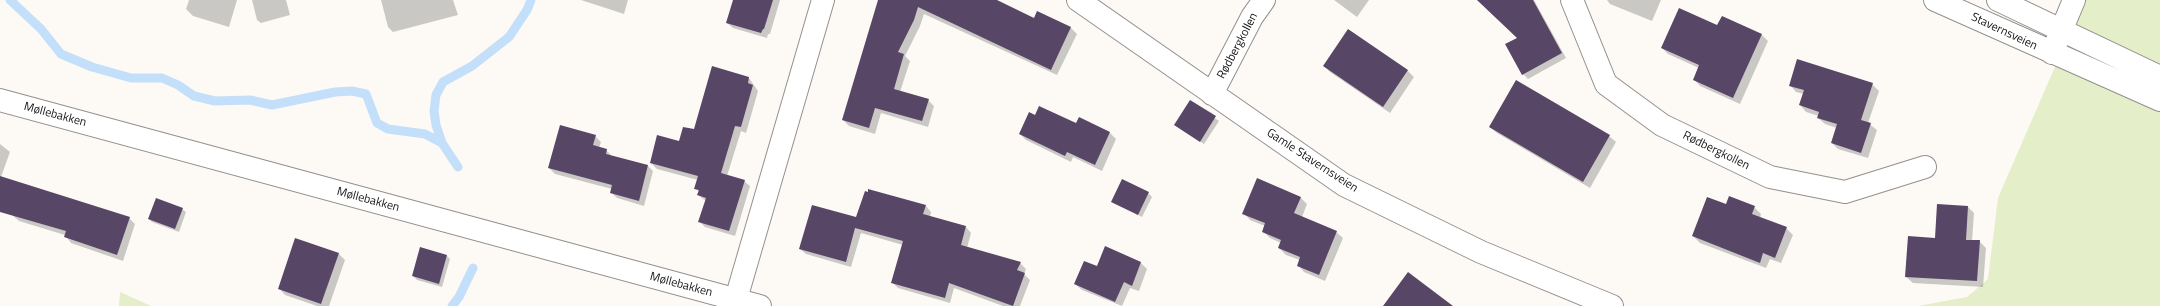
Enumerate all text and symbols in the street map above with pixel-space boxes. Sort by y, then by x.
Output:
street label: Stavernsveien [1969,10,2039,54]
street label: Rødbergkollen [1215,11,1261,81]
street label: Møllebakken [22,100,88,130]
street label: Gamle Stavernsveien [1264,126,1360,196]
street label: Rødbergkollen [1680,129,1752,173]
street label: Møllebakken [335,185,401,215]
street label: Møllebakken [648,270,714,300]

